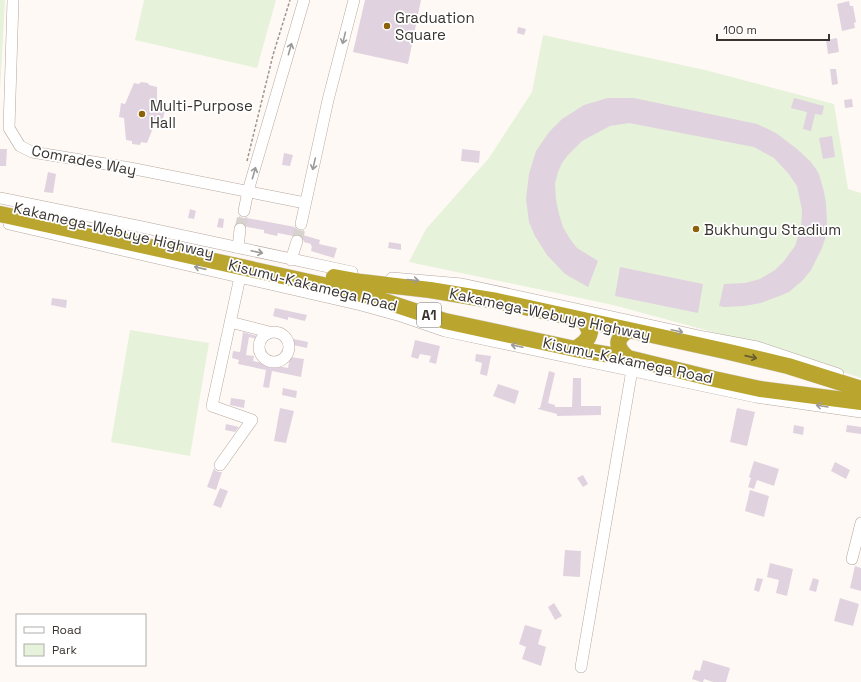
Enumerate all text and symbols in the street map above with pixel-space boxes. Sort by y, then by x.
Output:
place label: Graduation Square [395,8,475,44]
scale bar [717,16,829,42]
marker: Graduation Square [382,21,392,31]
text: 100 m [723,22,757,38]
one-way arrow [340,31,348,44]
one-way arrow [287,42,294,55]
place label: Multi-Purpose Hall [150,96,253,132]
marker: Multi-Purpose Hall [137,109,147,119]
street label: Comrades Way [30,141,138,179]
one-way arrow [310,157,317,170]
one-way arrow [251,167,258,180]
street label: Kakamega-Webuye Highway [12,198,216,262]
place label: Bukhungu Stadium [704,220,841,239]
marker: Bukhungu Stadium [691,224,701,234]
one-way arrow [250,249,263,257]
street label: Kisumu-Kakamega Road [226,255,400,315]
one-way arrow [194,263,207,271]
one-way arrow [406,276,419,283]
street label: Kakamega-Webuye Highway [448,283,652,345]
road number: A1 [417,303,441,327]
one-way arrow [671,328,684,336]
street label: Kisumu-Kakamega Road [541,333,715,387]
one-way arrow [510,341,523,349]
one-way arrow [744,354,757,362]
one-way arrow [816,402,829,410]
legend [16,614,146,666]
text: Road [52,622,81,638]
text: Park [52,642,77,658]

